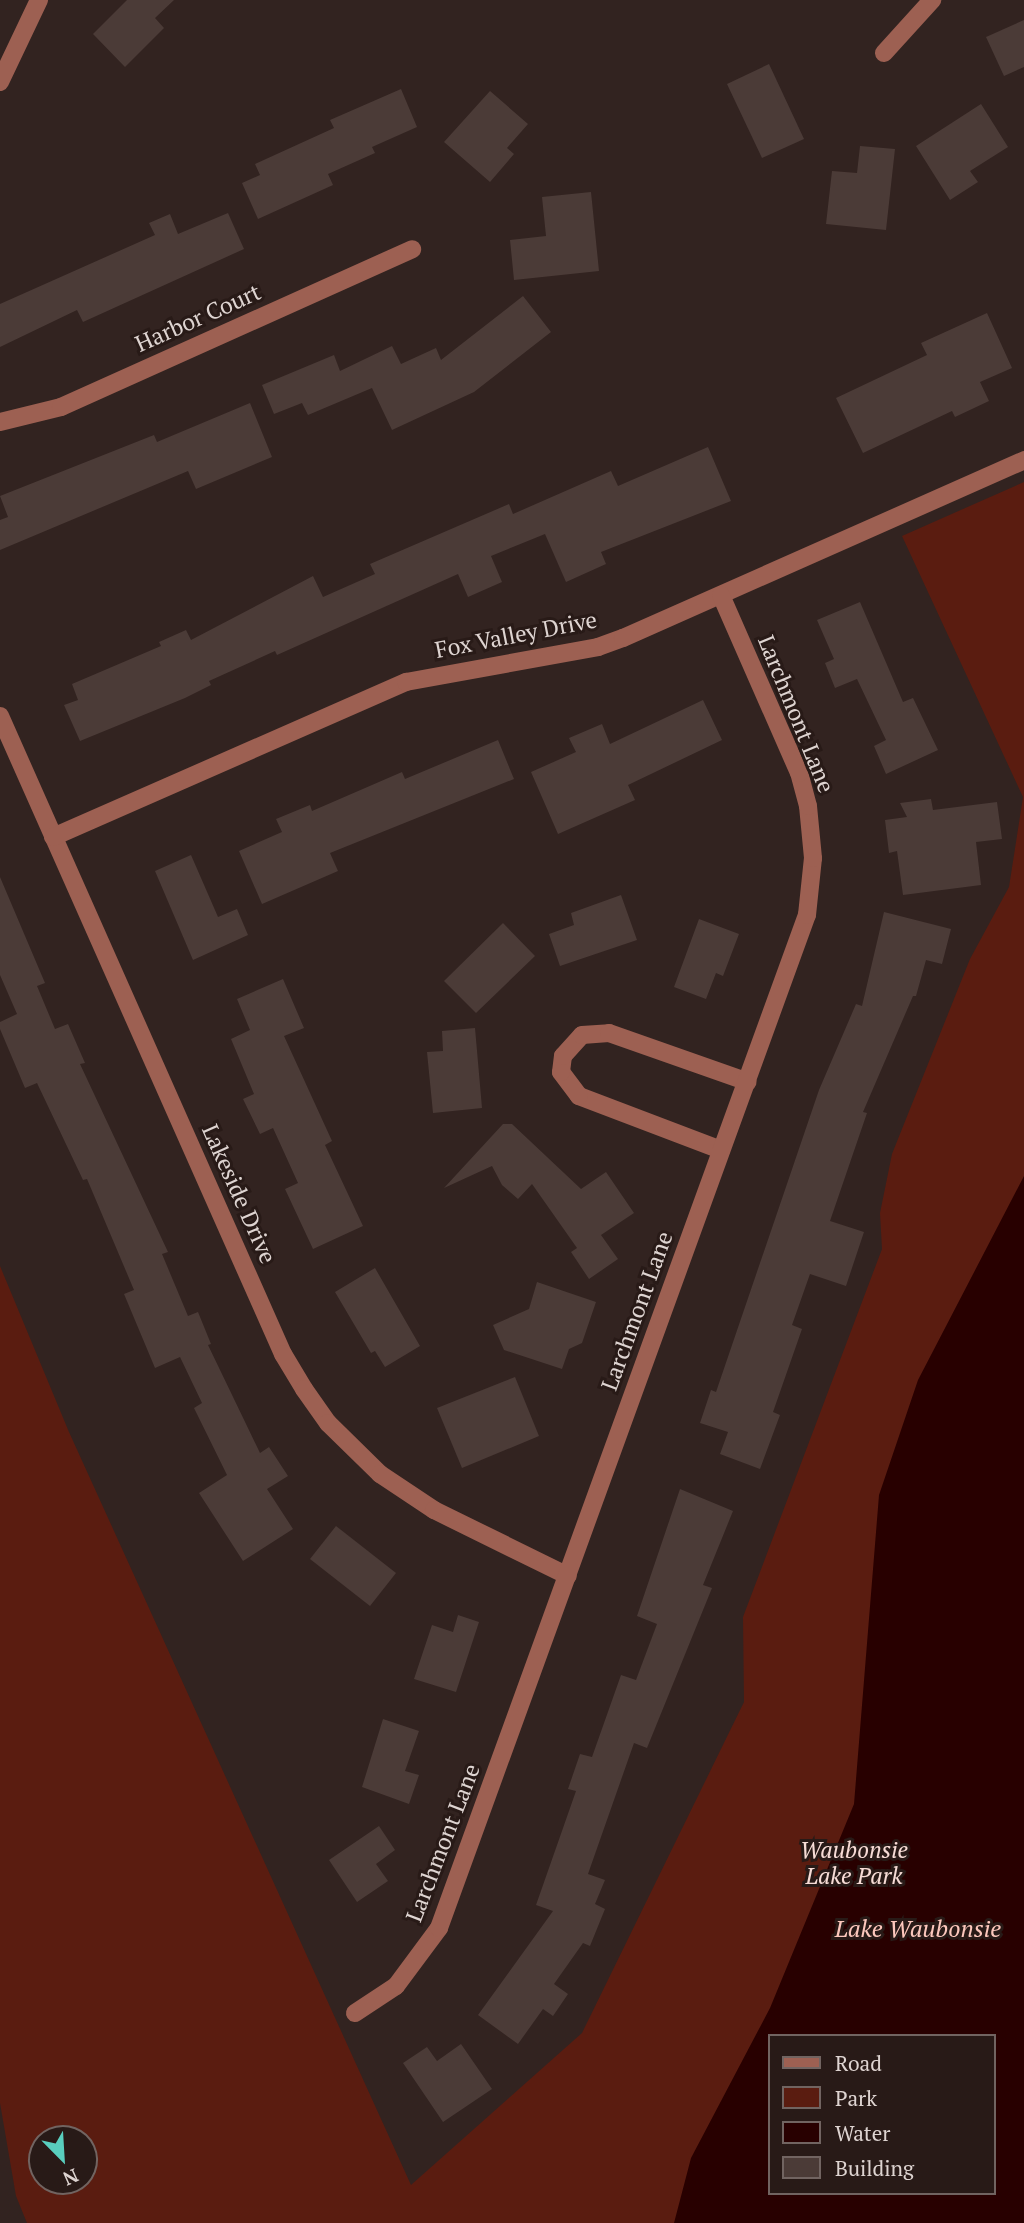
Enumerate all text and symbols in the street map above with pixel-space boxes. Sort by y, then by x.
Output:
street label: Harbor Court [131,278,265,358]
street label: Fox Valley Drive [432,606,600,664]
street label: Larchmont Lane [752,631,840,797]
street label: Lakeside Drive [196,1120,282,1268]
street label: Larchmont Lane [595,1228,679,1394]
street label: Larchmont Lane [400,1760,486,1926]
park label: Waubonsie Lake Park [800,1836,908,1890]
water label: Lake Waubonsie [835,1915,1001,1943]
legend [768,2034,996,2195]
text: Road [835,2049,882,2077]
text: Park [835,2084,877,2112]
text: Water [835,2119,890,2147]
north arrow [28,2125,98,2195]
text: Building [835,2154,914,2182]
text: N [59,2163,83,2192]

